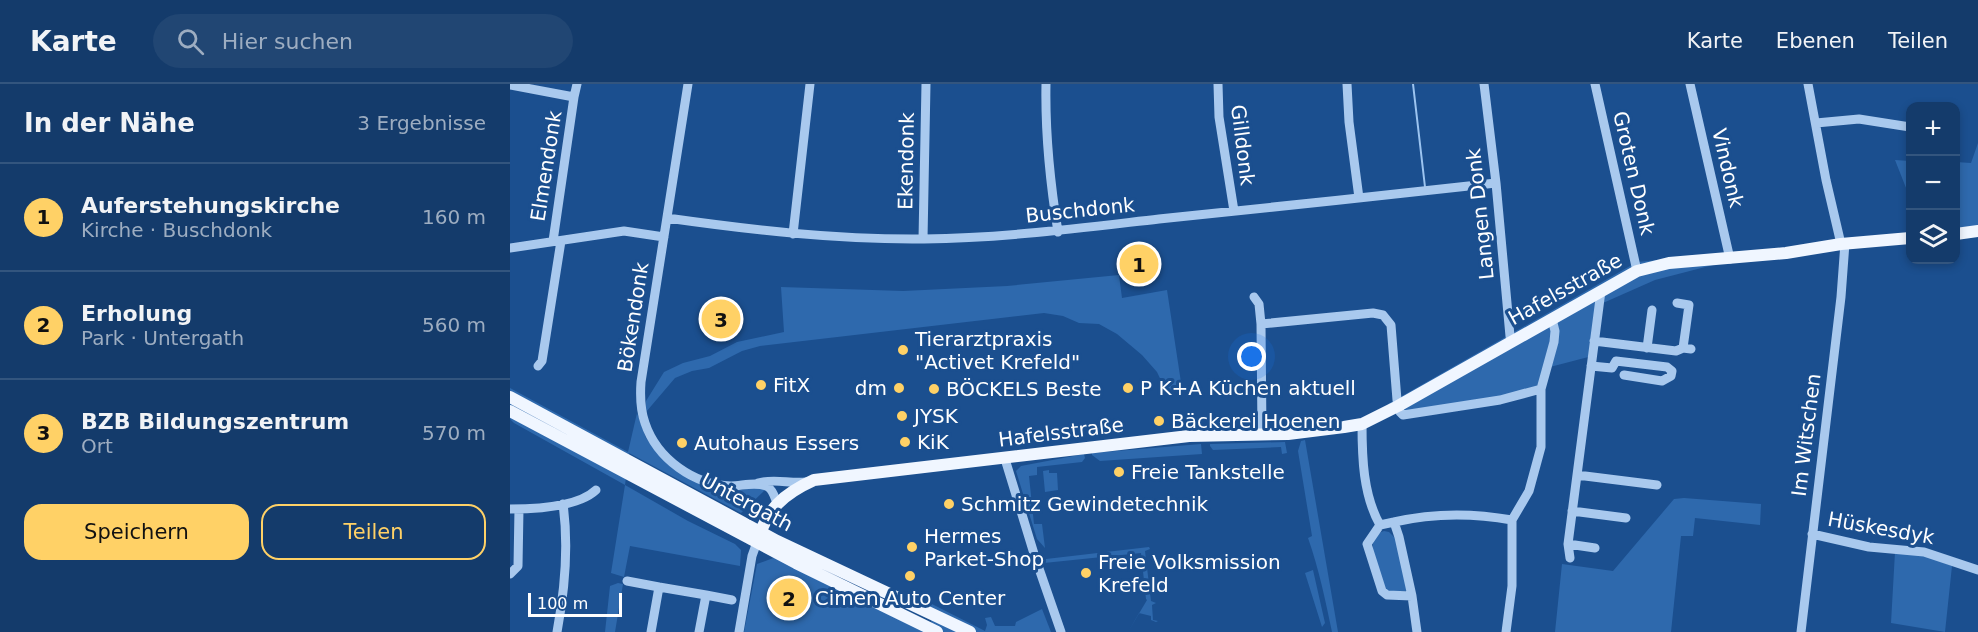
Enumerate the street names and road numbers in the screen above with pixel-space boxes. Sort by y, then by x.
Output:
street label: Gilldonk [1226,103,1260,187]
street label: Elmendonk [525,108,567,223]
street label: Groten Donk [1608,109,1660,238]
street label: Ekendonk [893,112,919,210]
street label: Vindonk [1707,126,1749,210]
street label: Langen Donk [1461,147,1499,281]
street label: Buschdonk [1024,192,1136,228]
street label: Hafelsstraße [1504,248,1626,330]
street label: Bökendonk [612,260,654,374]
street label: Im Witschen [1787,372,1825,498]
street label: Hafelsstraße [997,412,1125,452]
street label: Untergath [697,468,797,536]
street label: Hüskesdyk [1826,507,1937,549]

